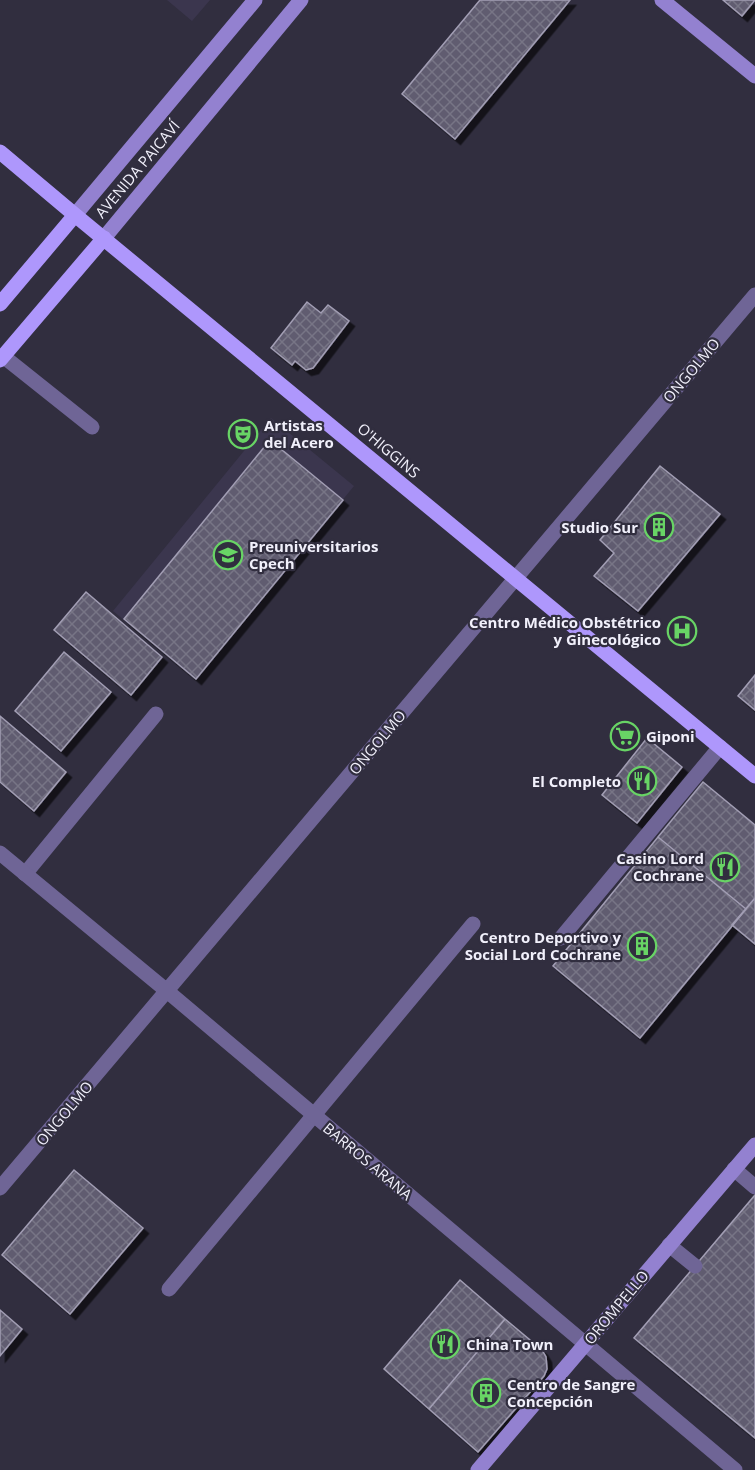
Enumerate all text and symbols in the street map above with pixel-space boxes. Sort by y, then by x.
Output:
street label: AVENIDA PAICAVÍ [90,116,184,222]
street label: ONGOLMO [658,333,724,407]
place label: Artistas del Acero [264,415,334,452]
theatre icon: Artistas del Acero [227,418,259,450]
street label: O'HIGGINS [354,418,424,482]
building icon: Studio Sur [643,511,675,543]
place label: Studio Sur [561,517,638,537]
place label: Preuniversitarios Cpech [249,536,378,573]
school or university icon: Preuniversitarios Cpech [212,539,244,571]
place label: Centro Médico Obstétrico y Ginecológico [469,612,661,649]
hospital icon: Centro Médico Obstétrico y Ginecológico [666,615,698,647]
street label: ONGOLMO [344,705,410,779]
supermarket icon: Giponi [609,720,641,752]
place label: Giponi [646,726,695,746]
restaurant icon: El Completo [626,765,658,797]
place label: El Completo [532,771,621,791]
place label: Casino Lord Cochrane [616,848,704,885]
restaurant icon: Casino Lord Cochrane [709,851,741,883]
place label: Centro Deportivo y Social Lord Cochrane [465,927,621,964]
building icon: Centro Deportivo y Social Lord Cochrane [626,930,658,962]
street label: ONGOLMO [31,1076,97,1150]
street label: BARROS ARANA [319,1118,417,1204]
street label: OROMPELLO [579,1266,653,1348]
restaurant icon: China Town [429,1328,461,1360]
place label: China Town [466,1334,553,1354]
place label: Centro de Sangre Concepción [507,1374,636,1411]
building icon: Centro de Sangre Concepción [470,1377,502,1409]

